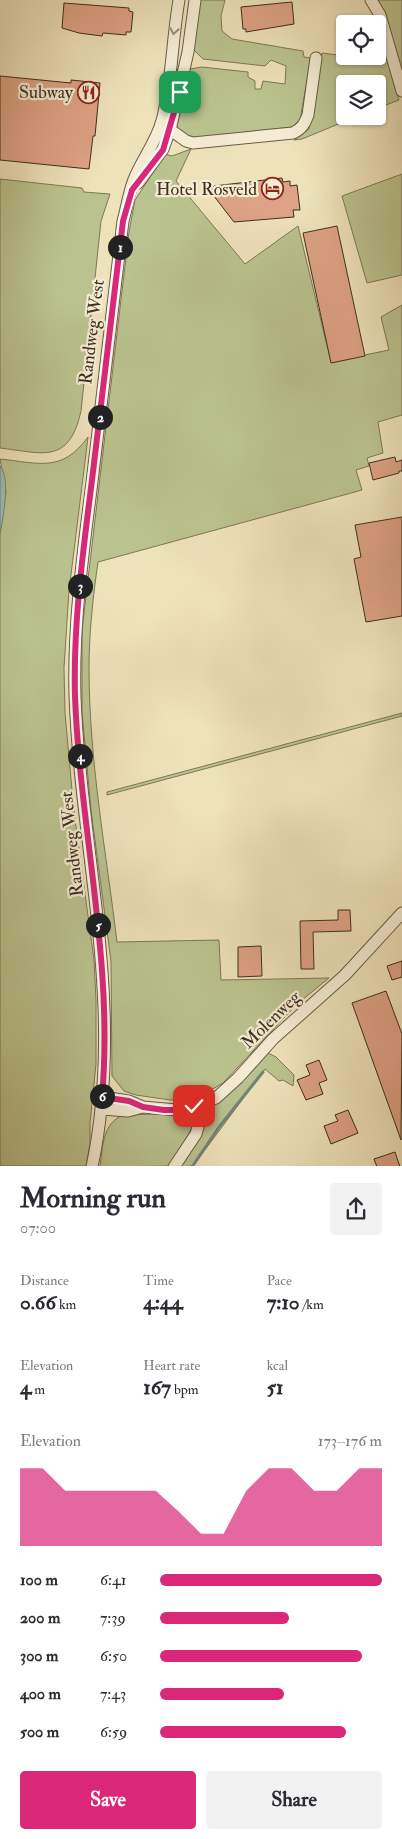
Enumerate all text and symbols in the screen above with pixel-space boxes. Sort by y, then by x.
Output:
map controls [336,15,386,125]
button: locate [336,15,386,65]
one-way arrow [170,26,180,35]
pin [159,71,201,113]
button: layers [336,75,386,125]
icon: arrive [166,78,194,106]
restaurant icon: Subway [77,80,101,104]
place label: Subway [19,81,74,104]
hotel icon: Hotel Rosveld [261,177,285,201]
place label: Hotel Rosveld [156,178,257,201]
pin: 1 [108,234,132,260]
text: 1 [118,239,123,256]
street label: Randweg West [74,278,110,386]
pin: 2 [88,404,112,430]
text: 2 [97,409,104,426]
pin: 3 [68,574,92,598]
text: 3 [78,578,83,595]
pin: 4 [68,744,92,768]
text: 4 [77,748,84,765]
street label: Randweg West [55,790,89,898]
pin: 5 [86,912,110,938]
text: 5 [95,917,102,934]
street label: Molenweg [236,985,306,1054]
pin: 6 [90,1084,114,1108]
pin [173,1085,215,1127]
text: 6 [99,1088,106,1105]
icon: check [180,1092,208,1120]
text: Morning run [20,1181,166,1216]
button: share [330,1183,382,1235]
text: 07:00 [20,1218,56,1238]
text: Distance [20,1272,69,1289]
text: Time [143,1272,174,1289]
text: Pace [267,1272,292,1289]
text: 0.66 [20,1289,56,1316]
text: 4:44 [143,1289,183,1316]
text: 7:10 [267,1289,300,1316]
text: km [56,1296,76,1313]
text: /km [300,1296,324,1313]
text: Elevation [20,1357,73,1374]
text: Heart rate [143,1357,200,1374]
text: kcal [267,1357,288,1374]
text: 4 [20,1374,31,1401]
text: 167 [143,1374,171,1401]
text: 51 [267,1374,283,1401]
text: m [31,1381,45,1398]
text: bpm [171,1381,199,1398]
text: Elevation [20,1431,81,1451]
text: 173–176 m [318,1431,382,1451]
text: 100 m [20,1570,58,1590]
text: 6:41 [100,1570,126,1590]
text: 200 m [20,1608,60,1628]
text: 7:39 [100,1608,126,1628]
text: 300 m [20,1646,58,1666]
text: 6:50 [100,1646,127,1666]
text: 400 m [20,1684,61,1704]
text: 7:43 [100,1684,126,1704]
text: 500 m [20,1722,59,1742]
text: 6:59 [100,1722,127,1742]
button: Save [20,1771,196,1829]
button: Share [206,1771,382,1829]

